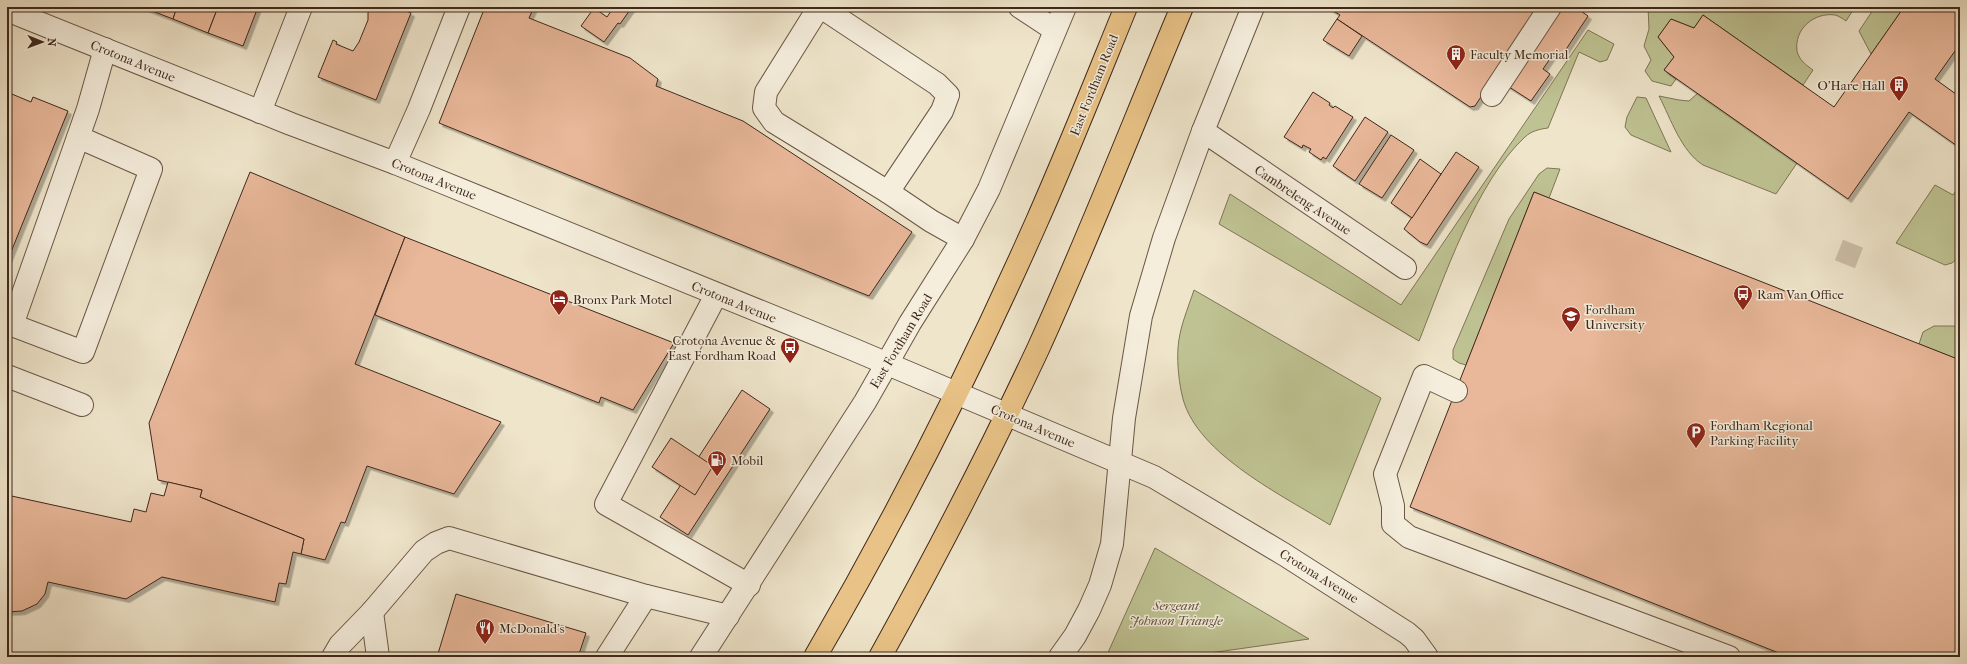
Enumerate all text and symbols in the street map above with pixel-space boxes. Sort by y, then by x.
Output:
north arrow [22,22,62,62]
street label: East Fordham Road [1067,31,1122,138]
street label: Crotona Avenue [88,37,178,85]
text: N [45,38,58,47]
building icon: Faculty Memorial [1445,43,1467,71]
place label: Faculty Memorial [1470,47,1569,62]
building icon: O'Hare Hall [1888,74,1910,102]
place label: O'Hare Hall [1817,78,1885,93]
street label: Crotona Avenue [389,155,479,203]
street label: Cambreleng Avenue [1252,162,1355,238]
street label: Crotona Avenue [689,278,779,326]
bus stop icon: Ram Van Office [1732,283,1754,311]
place label: Ram Van Office [1757,287,1845,302]
hotel icon: Bronx Park Motel [548,288,570,316]
street label: East Fordham Road [867,290,936,391]
place label: Bronx Park Motel [573,292,672,307]
place label: Fordham University [1585,302,1646,332]
school or university icon: Fordham University [1560,305,1582,333]
place label: Crotona Avenue & East Fordham Road [668,333,777,363]
bus stop icon: Crotona Avenue & East Fordham Road [779,336,801,364]
street label: Crotona Avenue [989,401,1078,451]
place label: Fordham Regional Parking Facility [1710,418,1813,448]
parking icon: Fordham Regional Parking Facility [1685,421,1707,449]
fuel station icon: Mobil [706,449,728,477]
place label: Mobil [731,453,764,468]
street label: Crotona Avenue [1277,546,1362,607]
park label: Sergeant Johnson Triangle [1130,598,1223,628]
restaurant icon: McDonald's [474,617,496,645]
place label: McDonald's [499,621,565,636]

